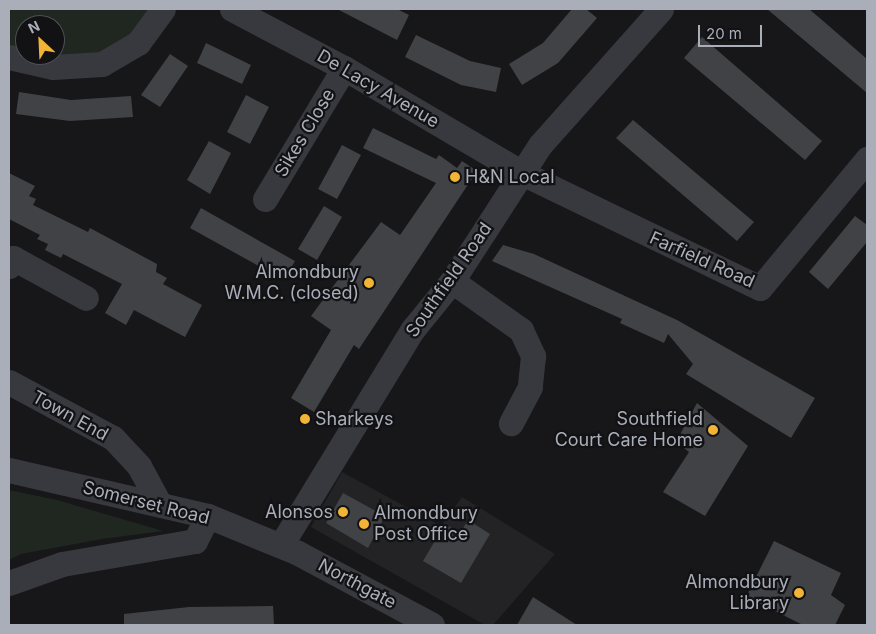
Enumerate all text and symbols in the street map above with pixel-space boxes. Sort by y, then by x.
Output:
north arrow [15,15,65,65]
scale bar [701,15,765,47]
text: N [25,17,42,37]
text: 20 m [706,24,742,43]
street label: De Lacy Avenue [313,45,443,133]
street label: Sikes Close [270,85,340,181]
place label: H&N Local [465,166,554,188]
marker: H&N Local [449,171,461,183]
street label: Southfield Road [401,219,497,341]
street label: Farfield Road [646,227,758,293]
place label: Almondbury W.M.C. (closed) [224,262,359,304]
marker: Almondbury W.M.C. (closed) [363,277,375,289]
street label: Town End [28,386,112,446]
place label: Sharkeys [315,408,394,430]
place label: Southfield Court Care Home [555,409,703,452]
marker: Sharkeys [299,413,311,425]
marker: Southfield Court Care Home [707,424,719,436]
street label: Somerset Road [80,477,212,529]
place label: Alonsos [265,501,333,523]
place label: Almondbury Post Office [374,503,478,546]
marker: Alonsos [337,506,349,518]
marker: Almondbury Post Office [358,518,370,530]
street label: Northgate [314,554,400,614]
place label: Almondbury Library [685,572,789,614]
marker: Almondbury Library [793,587,805,599]

